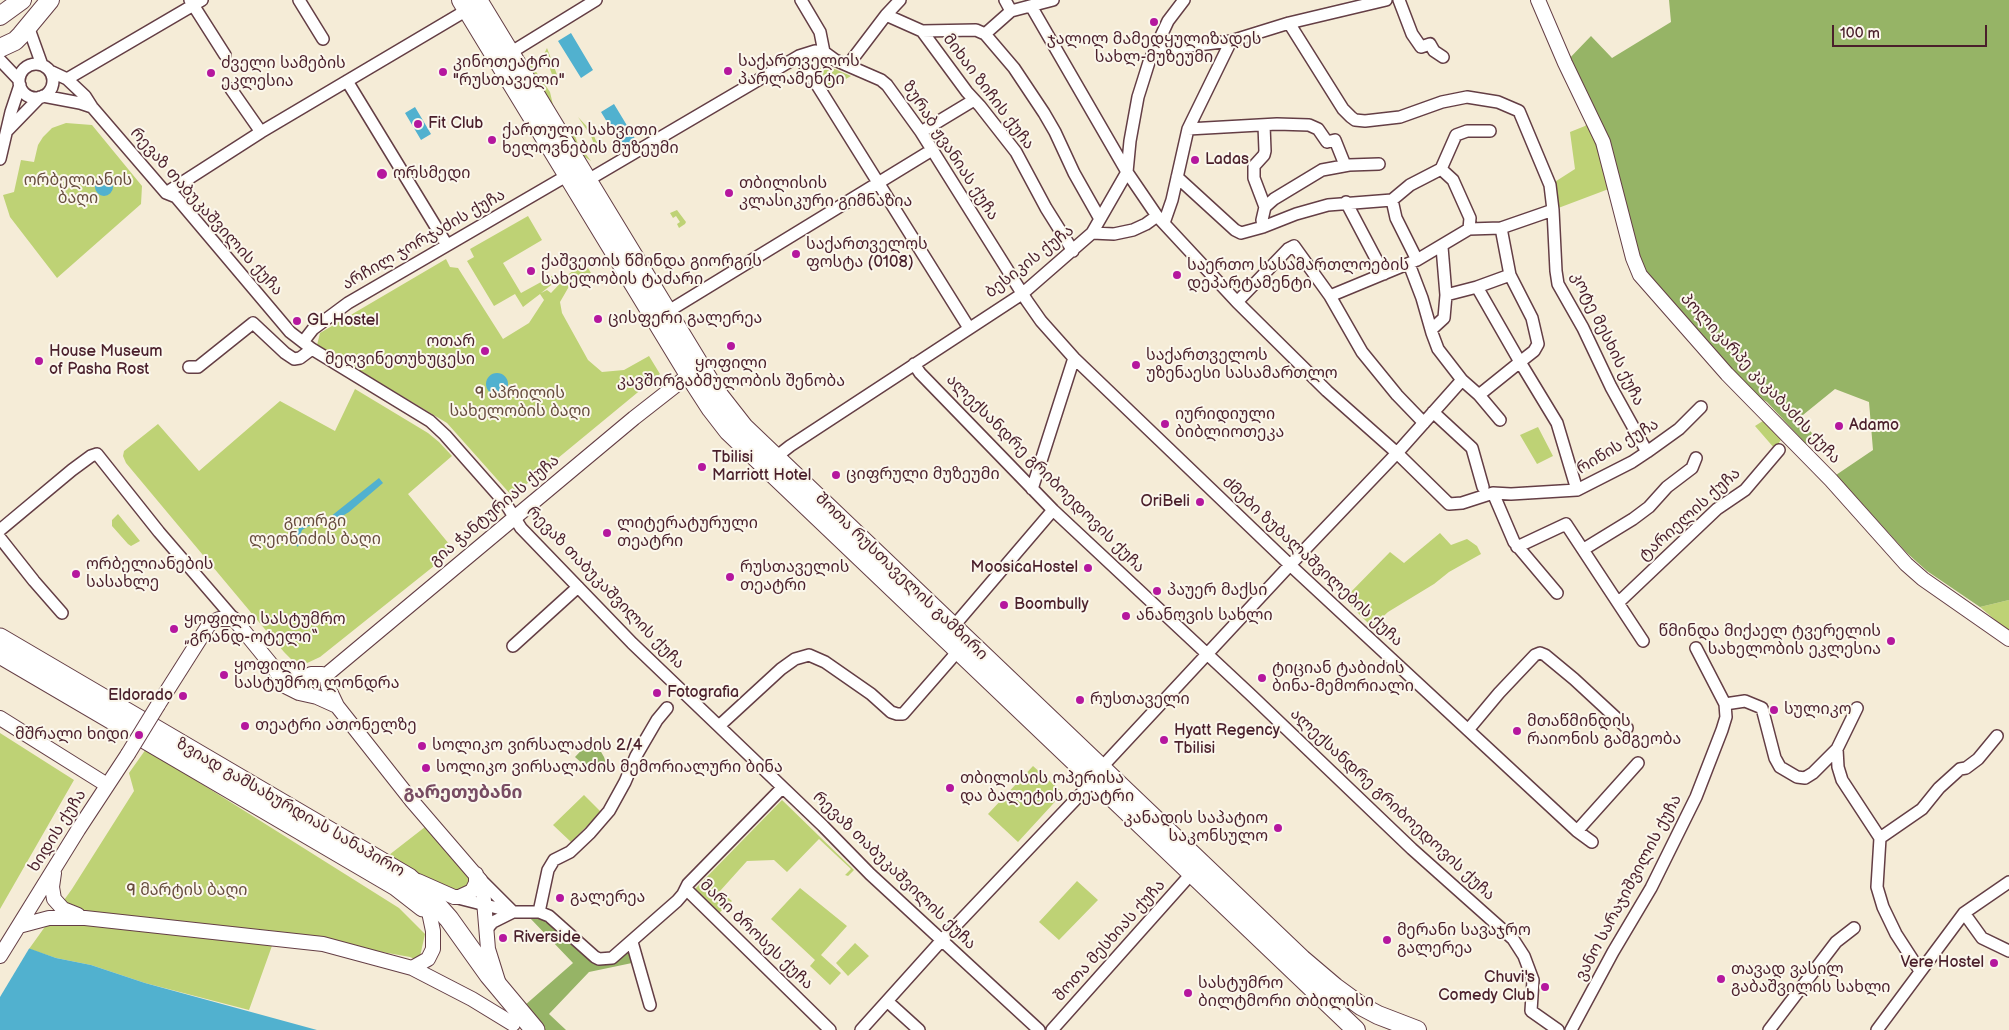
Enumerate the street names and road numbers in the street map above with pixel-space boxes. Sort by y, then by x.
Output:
street label: მიხაი ზიჩის ქუჩა [938,30,1038,154]
street label: ზურაბ ჟვანიას ქუჩა [898,78,1002,224]
street label: რევაზ თაბუკაშვილის ქუჩა [125,124,287,300]
street label: არჩილ ჯორჯაძის ქუჩა [339,185,509,295]
street label: ბესიკის ქუჩა [982,221,1078,303]
street label: კოტე მესხის ქუჩა [1566,269,1648,409]
street label: პოლიკარპე კაკაბაძის ქუჩა [1676,290,1844,468]
street label: ალექსანდრე გრიბოედოვის ქუჩა [942,371,1148,577]
street label: რიწის ქუჩა [1574,415,1662,479]
street label: გია ჭანტურიას ქუჩა [426,451,564,571]
street label: ტარიელის ქუჩა [1635,464,1745,566]
street label: ძმები ზუბალაშვილების ქუჩა [1218,473,1406,651]
street label: შოთა რუსთაველის გამზირი [811,489,991,665]
street label: რევაზ თაბუკაშვილის ქუჩა [522,502,688,674]
street label: ალექსანდრე გრიბოედოვის ქუჩა [1286,705,1498,905]
street label: ზვიად გამსახურდიას სანაპირო [172,735,408,881]
street label: ხიდის ქუჩა [25,786,91,876]
street label: რევაზ თაბუკაშვილის ქუჩა [808,788,980,954]
street label: ვანო სარაჯიშვილის ქუჩა [1572,792,1686,984]
street label: მარი ბროსეს ქუჩა [695,876,817,994]
street label: შოთა მესხიას ქუჩა [1050,876,1170,1006]

